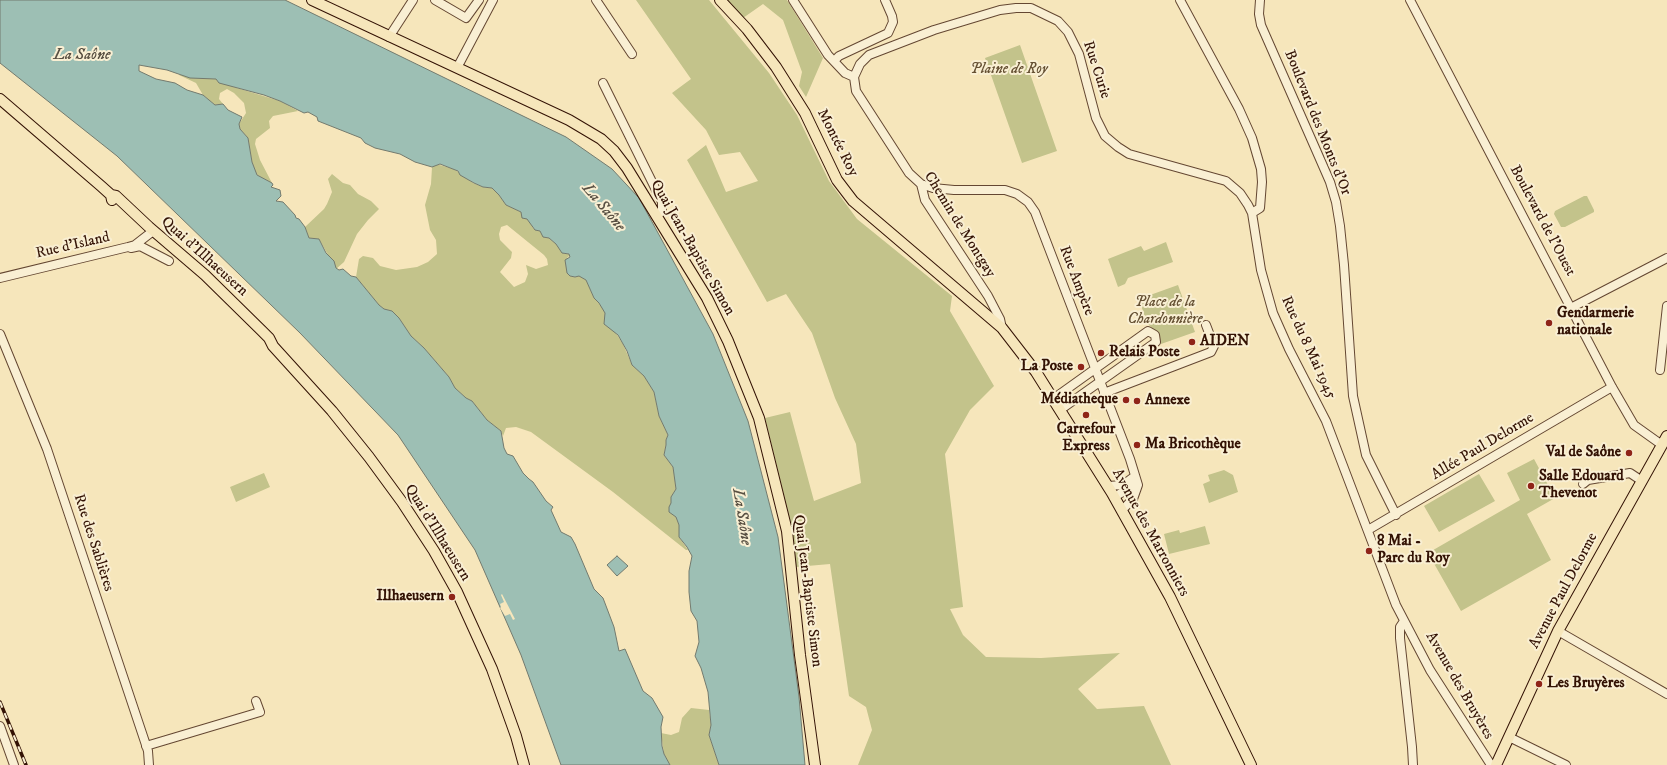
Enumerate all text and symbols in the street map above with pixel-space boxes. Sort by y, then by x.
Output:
street label: Rue Curie [1078,39,1114,101]
water label: La Saône [53,46,111,66]
street label: Boulevard des Monts d'Or [1280,48,1354,198]
park label: Plaine de Roy [970,61,1048,79]
street label: Montée Roy [812,106,862,180]
street label: Boulevard de l'Ouest [1505,162,1579,280]
street label: Chemin de Montgay [919,169,999,281]
street label: Quai Jean-Baptiste Simon [646,177,738,319]
water label: La Saône [577,180,629,236]
street label: Quai d'Illhaeusern [157,213,251,301]
street label: Rue d'Island [34,229,112,263]
street label: Rue Ampère [1055,244,1097,318]
park label: Place de la Chardonnière [1127,294,1203,329]
street label: Rue du 8 Mai 1945 [1276,294,1340,402]
place label: Gendarmerie nationale [1557,305,1634,340]
marker: Gendarmerie nationale [1544,318,1554,328]
place label: AIDEN [1200,333,1250,351]
marker: AIDEN [1187,337,1197,347]
place label: Relais Poste [1109,344,1180,362]
marker: Relais Poste [1096,348,1106,358]
place label: La Poste [1021,358,1073,376]
marker: La Poste [1076,362,1086,372]
place label: Médiatheque [1041,391,1118,409]
place label: Annexe [1145,392,1190,410]
marker: Médiatheque [1121,395,1131,405]
marker: Annexe [1132,396,1142,406]
street label: Allée Paul Delorme [1429,409,1537,485]
marker: Carrefour Express [1081,410,1091,420]
place label: Carrefour Express [1057,421,1115,456]
place label: Ma Bricothèque [1145,436,1241,454]
marker: Ma Bricothèque [1132,440,1142,450]
place label: Val de Saône [1546,444,1621,462]
marker: Val de Saône [1624,448,1634,458]
street label: Avenue des Marronniers [1107,466,1193,600]
place label: Salle Edouard Thevenot [1539,468,1624,503]
street label: Quai d'Illhaeusern [400,481,474,585]
marker: Salle Edouard Thevenot [1526,481,1536,491]
water label: La Saône [727,487,755,547]
street label: Rue des Sablières [69,492,117,594]
street label: Quai Jean-Baptiste Simon [789,514,825,668]
street label: Avenue Paul Delorme [1526,530,1602,652]
place label: 8 Mai - Parc du Roy [1377,533,1450,568]
marker: 8 Mai - Parc du Roy [1364,546,1374,556]
place label: Illhaeusern [376,588,444,606]
marker: Illhaeusern [447,592,457,602]
street label: Avenue des Bruyères [1421,629,1497,743]
place label: Les Bruyères [1547,675,1625,693]
marker: Les Bruyères [1534,679,1544,689]

